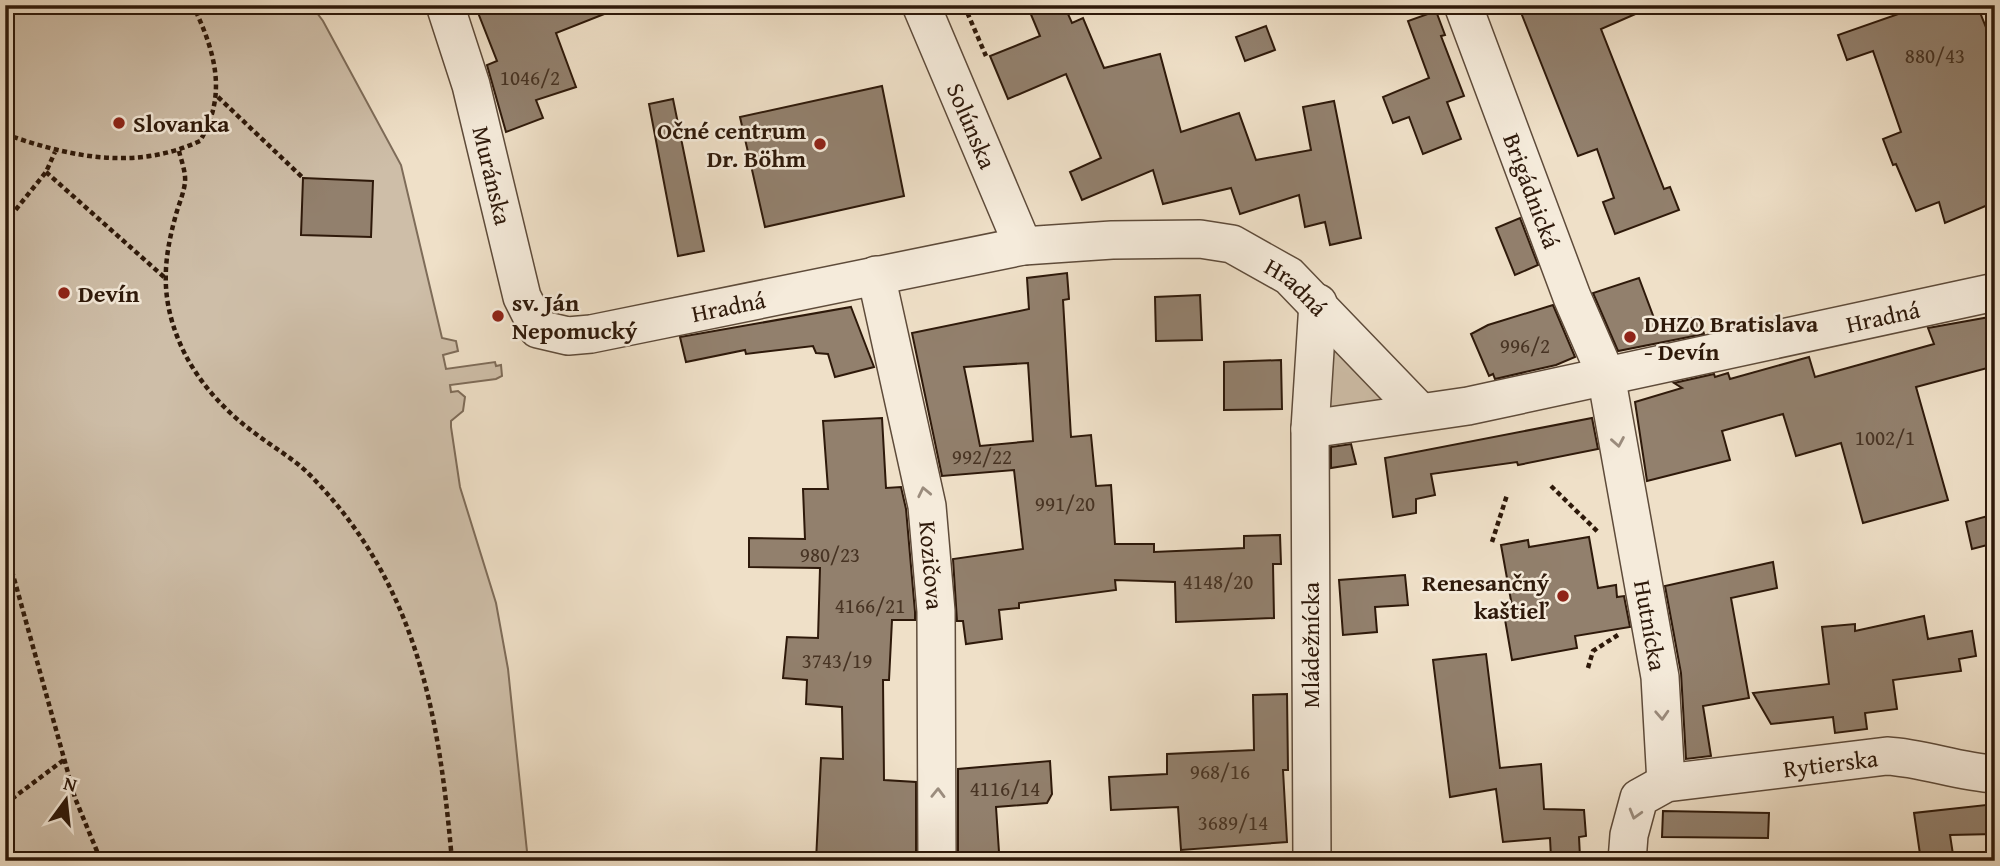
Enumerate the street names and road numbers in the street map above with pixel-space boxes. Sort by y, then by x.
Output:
street label: Solúnska [938,77,1006,175]
street label: Muránska [464,122,522,229]
street label: Brigádnická [1495,128,1570,254]
street label: Hradná [1259,249,1336,324]
street label: Hradná [688,281,769,331]
street label: Hradná [1843,291,1924,341]
street label: Kozičova [911,519,953,612]
street label: Hutnícka [1625,577,1676,674]
street label: Mládežnícka [1293,581,1328,708]
street label: Rytierska [1781,740,1881,786]

